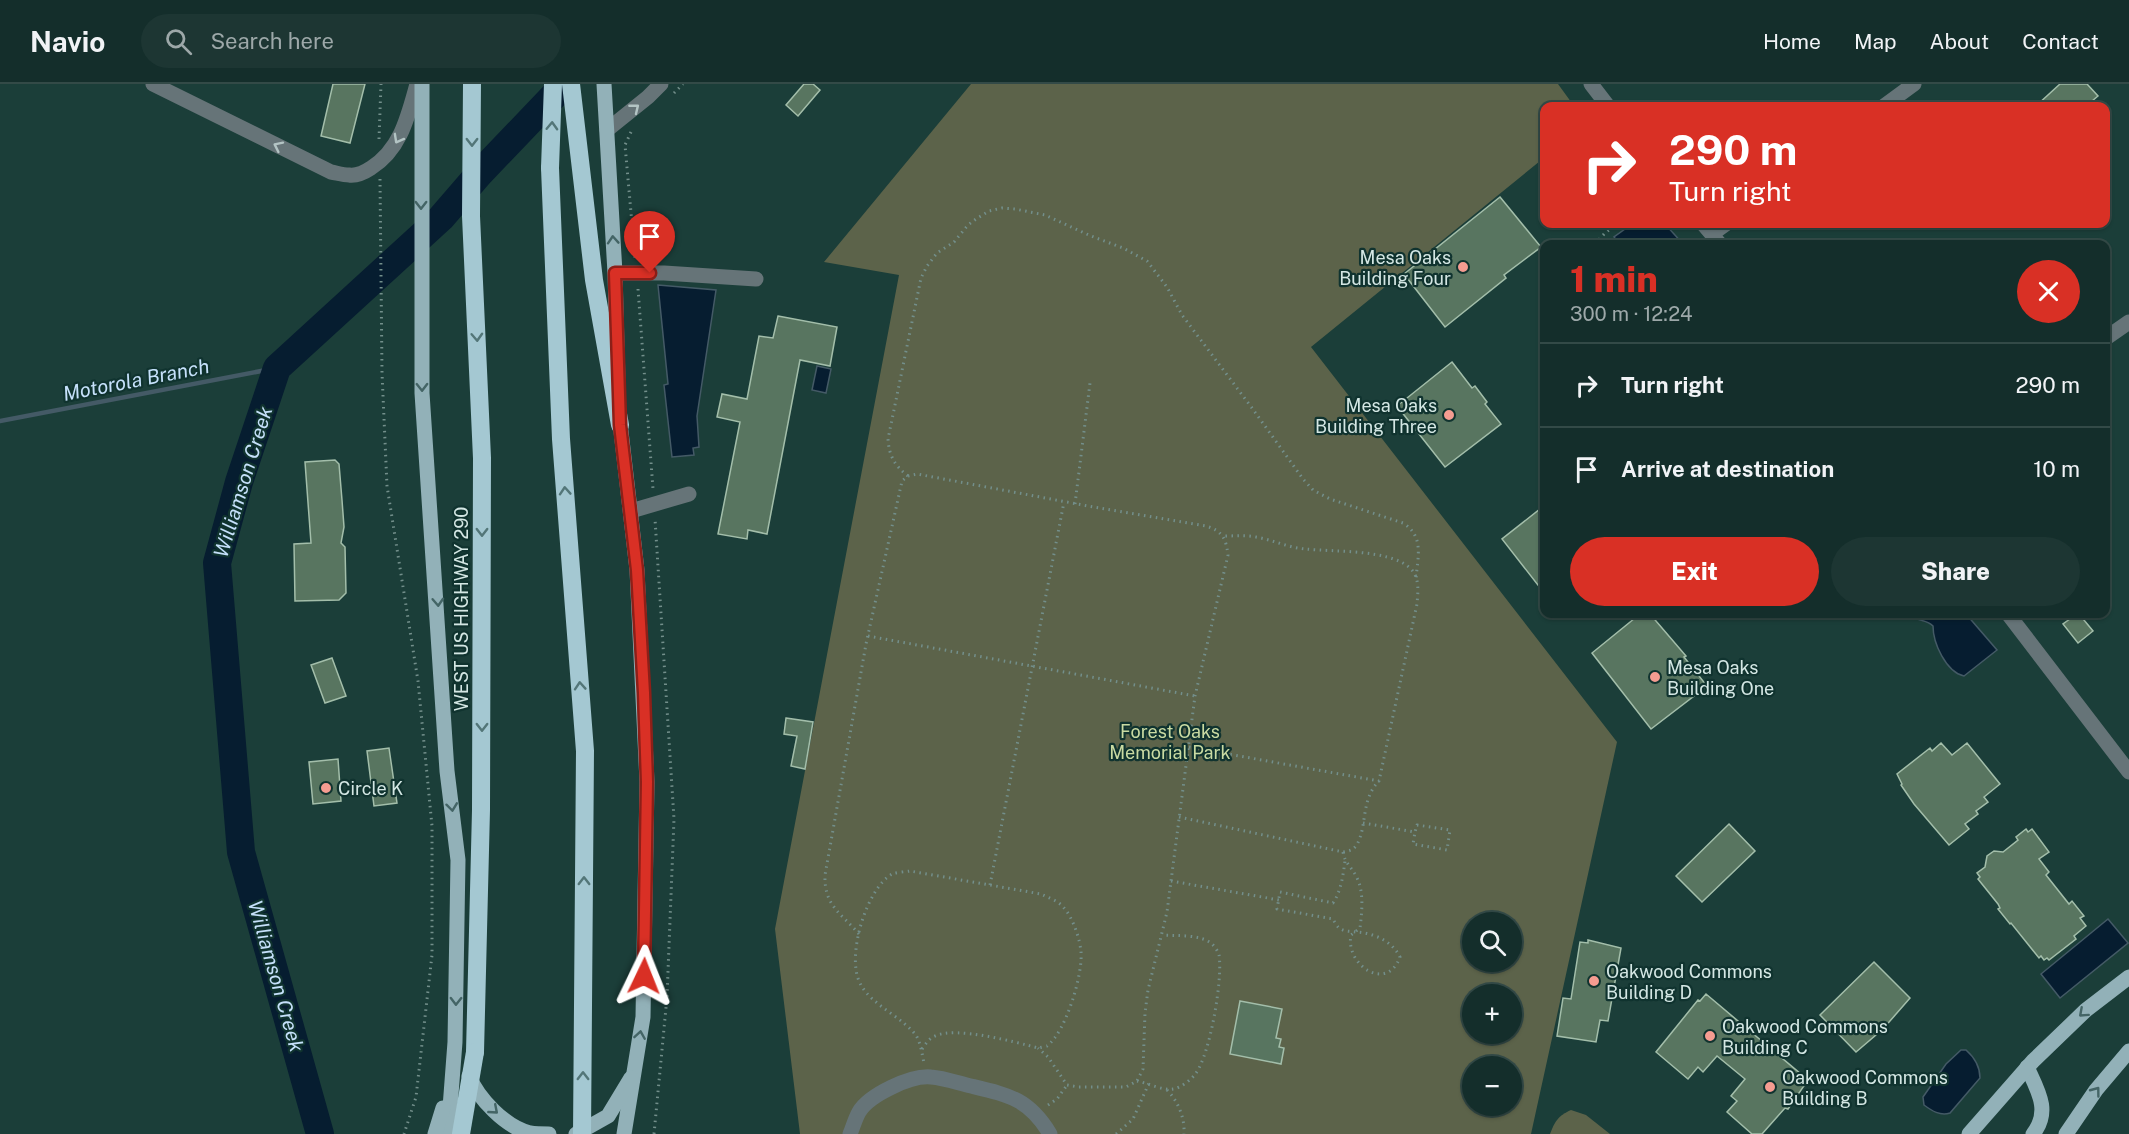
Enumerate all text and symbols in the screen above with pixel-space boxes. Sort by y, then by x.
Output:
search box [141,14,561,68]
text: Navio [30,25,105,58]
icon: search [162,25,195,58]
text: Search here [210,28,334,54]
text: Home [1763,29,1821,54]
text: Map [1854,29,1897,54]
text: About [1930,29,1989,54]
text: Contact [2022,29,2099,54]
one-way arrow [628,104,639,115]
one-way arrow [545,121,558,130]
text: 290 m [1669,125,1797,174]
icon: right [1570,126,1648,204]
one-way arrow [394,133,405,143]
one-way arrow [466,138,478,147]
one-way arrow [274,142,285,153]
text: Turn right [1669,175,1792,207]
one-way arrow [415,200,427,209]
pin [624,211,675,273]
icon: arrive [633,220,666,253]
one-way arrow [607,236,620,245]
place label: Mesa Oaks Building Four [1339,247,1451,289]
text: 1 min [1570,258,1658,300]
marker: Mesa Oaks Building Four [1456,260,1470,274]
button: close [2017,260,2080,323]
text: 300 m · 12:24 [1570,302,1693,326]
one-way arrow [470,333,483,342]
water label: Motorola Branch [61,354,211,406]
icon: right [1570,369,1603,402]
text: Turn right [1621,372,1724,398]
text: 290 m [2015,372,2080,398]
one-way arrow [416,382,429,391]
place label: Mesa Oaks Building Three [1315,395,1437,437]
water label: Williamson Creek [209,403,277,560]
marker: Mesa Oaks Building Three [1442,408,1456,422]
icon: arrive [1570,453,1603,486]
text: Arrive at destination [1621,456,1834,482]
text: 10 m [2033,456,2080,482]
one-way arrow [559,487,572,496]
street label: WEST US HIGHWAY 290 [451,507,472,711]
one-way arrow [476,528,488,537]
button: Exit [1570,537,1819,606]
button: Share [1831,537,2080,606]
one-way arrow [431,598,444,607]
place label: Mesa Oaks Building One [1667,657,1774,699]
marker: Mesa Oaks Building One [1648,670,1662,684]
one-way arrow [574,681,587,690]
park label: Forest Oaks Memorial Park [1109,721,1231,763]
one-way arrow [476,723,488,732]
place label: Circle K [338,778,403,799]
marker: Circle K [319,781,333,795]
one-way arrow [445,802,457,811]
one-way arrow [578,876,590,885]
water label: Williamson Creek [243,897,309,1055]
map controls [1462,912,1522,1116]
button: search [1462,912,1522,972]
position arrow [612,944,676,1008]
place label: Oakwood Commons Building D [1606,961,1772,1003]
marker: Oakwood Commons Building D [1587,974,1601,988]
button: + [1462,984,1522,1044]
one-way arrow [450,997,462,1006]
one-way arrow [2079,1006,2090,1017]
place label: Oakwood Commons Building C [1722,1016,1888,1058]
marker: Oakwood Commons Building C [1703,1029,1717,1043]
one-way arrow [634,1030,646,1040]
button: − [1462,1056,1522,1116]
place label: Oakwood Commons Building B [1782,1067,1948,1109]
one-way arrow [576,1071,589,1080]
marker: Oakwood Commons Building B [1763,1080,1777,1094]
one-way arrow [2089,1087,2100,1098]
one-way arrow [487,1103,498,1114]

